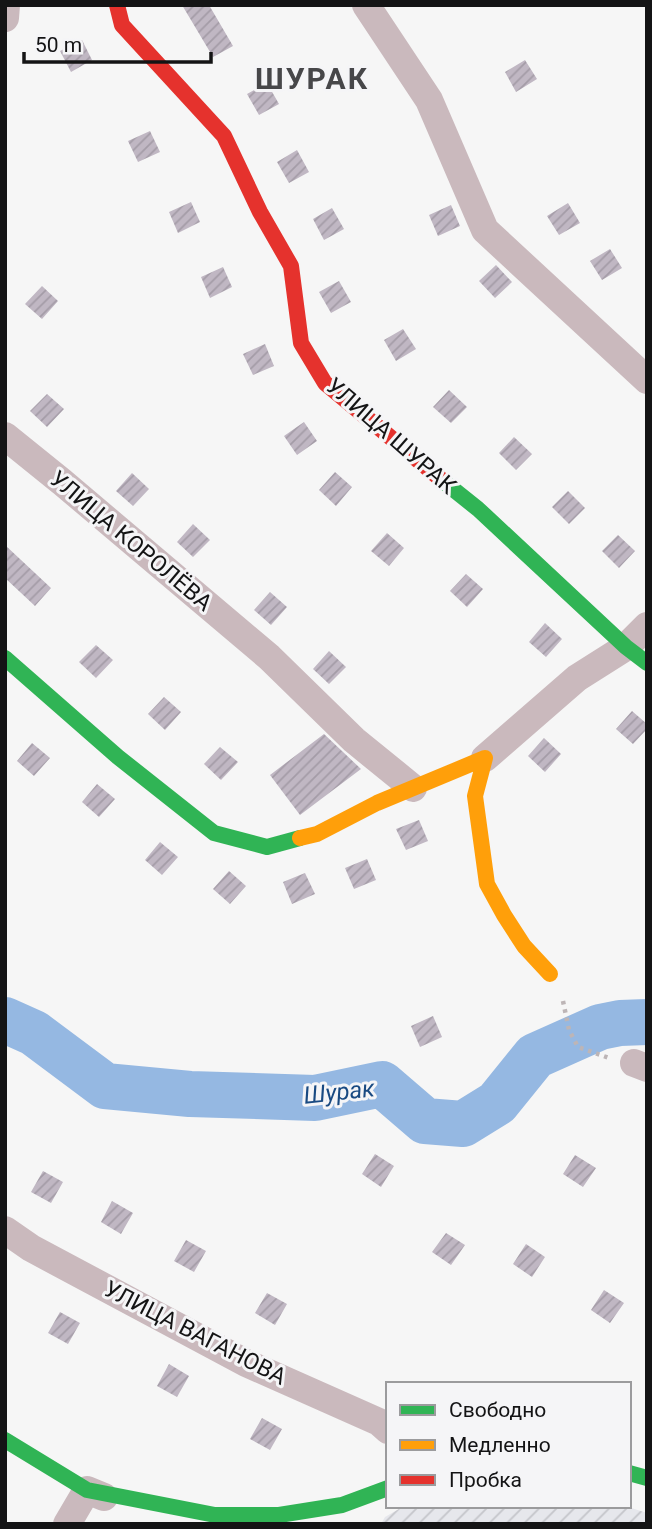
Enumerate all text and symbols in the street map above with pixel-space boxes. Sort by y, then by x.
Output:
scale bar [24,21,212,65]
text: 50 m [35,33,82,57]
district label: ШУРАК [255,61,369,96]
street label: УЛИЦА ШУРАК [321,372,462,500]
street label: УЛИЦА КОРОЛЁВА [44,465,218,617]
water label: Шурак [302,1074,377,1110]
street label: УЛИЦА ВАГАНОВА [99,1275,291,1391]
legend [386,1382,631,1508]
text: Свободно [449,1398,546,1422]
text: Медленно [449,1433,551,1457]
text: Пробка [449,1468,522,1492]

